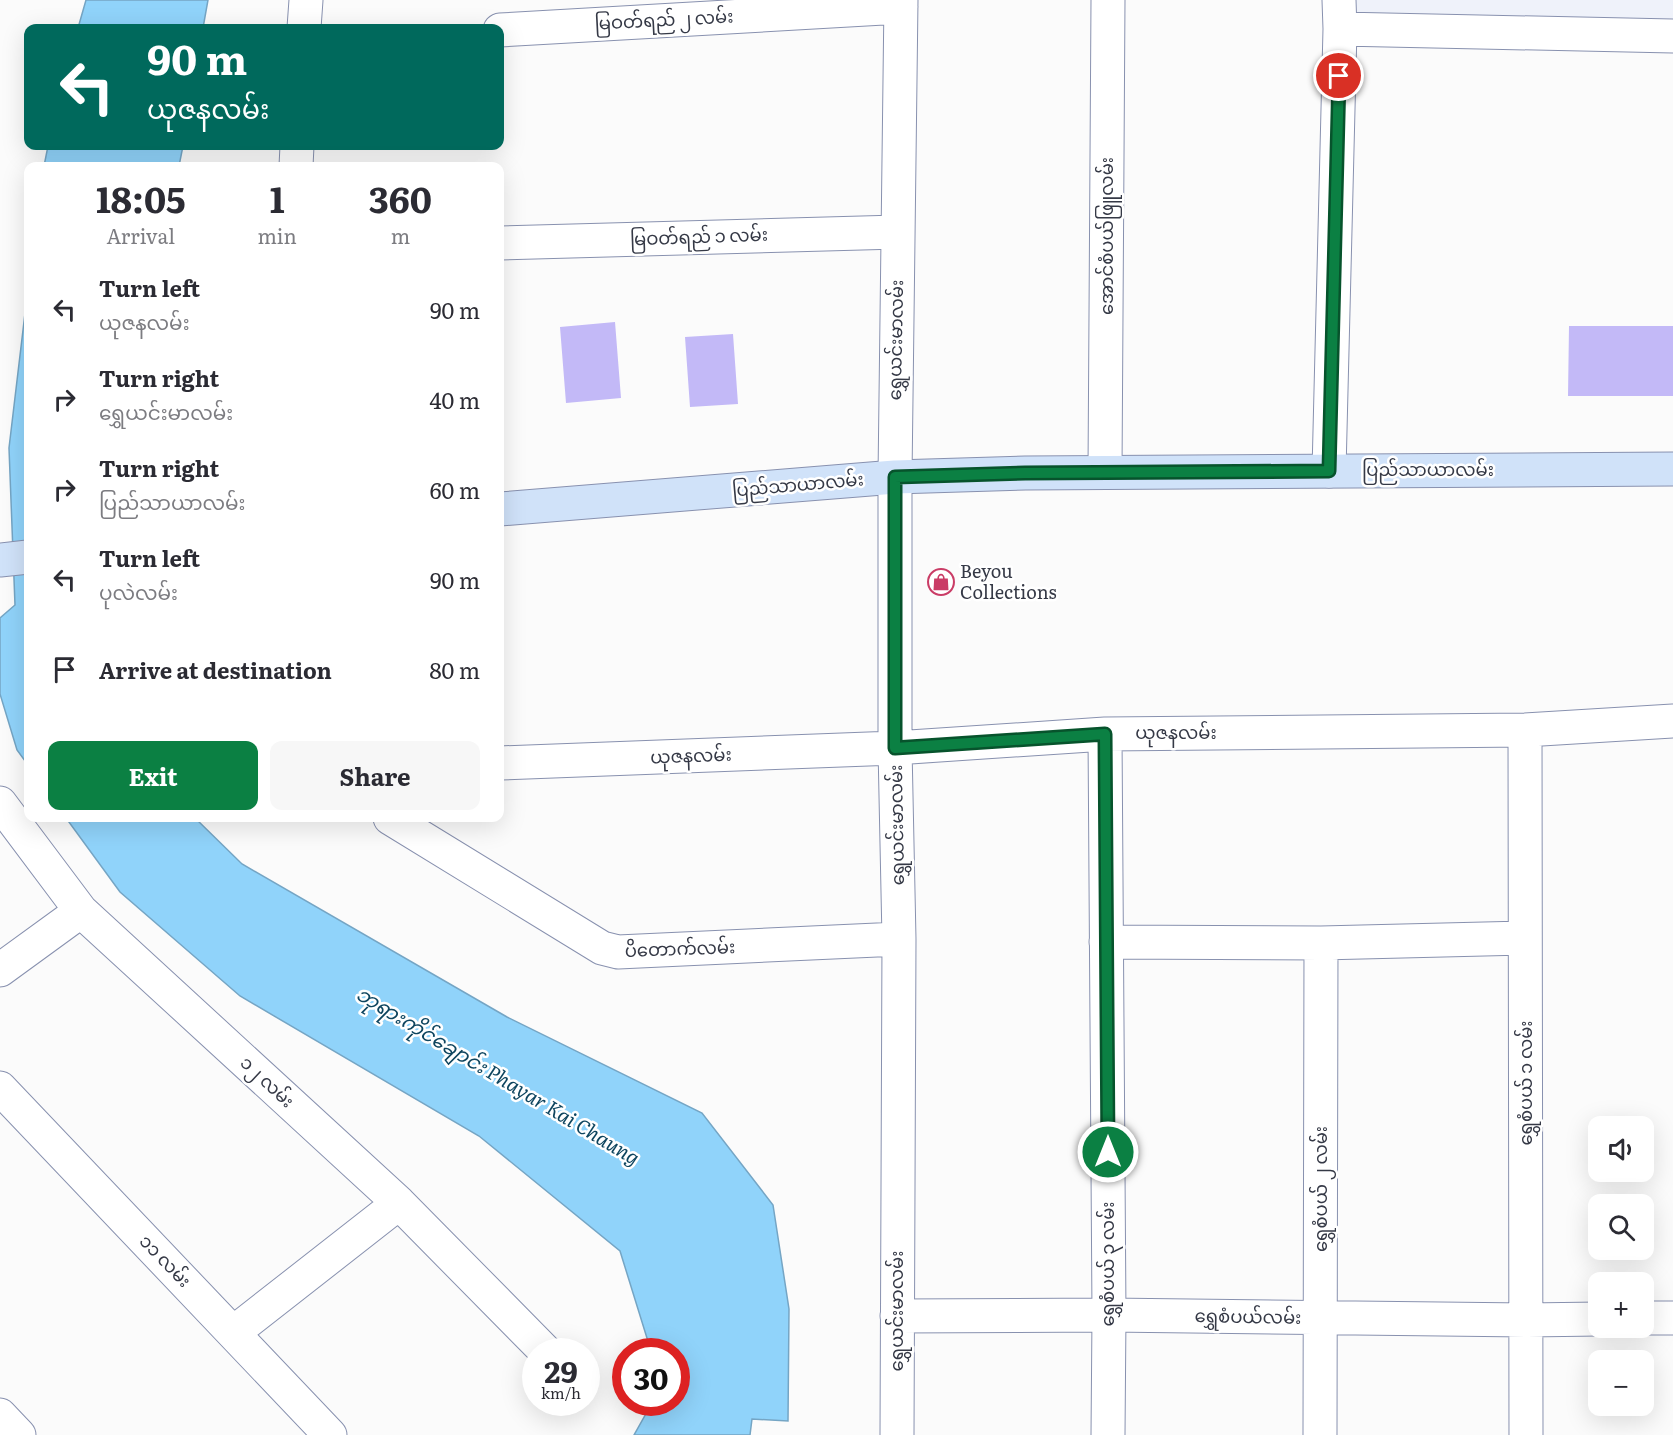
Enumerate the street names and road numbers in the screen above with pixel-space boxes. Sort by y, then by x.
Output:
street label: မြဝတ်ရည် ၂ လမ်း [594,1,734,39]
street label: အောင်စံပယ်ဖြူလမ်း [1092,157,1122,315]
street label: မြဝတ်ရည် ၁ လမ်း [629,220,769,254]
street label: ရွှေယင်းမာလမ်း [880,279,912,401]
street label: ပြည်သာယာလမ်း [1362,455,1494,485]
street label: ပြည်သာယာလမ်း [731,464,865,506]
street label: ယုဇနလမ်း [1135,718,1217,748]
street label: ယုဇနလမ်း [650,740,732,772]
street label: ရွှေယင်းမာလမ်း [881,764,913,886]
street label: ပိတောက်လမ်း [624,932,736,963]
street label: ရွှေစံပယ် ၁ လမ်း [1511,1020,1541,1146]
street label: ၁၂ လမ်း [233,1049,301,1115]
street label: ရွှေစံပယ် ၂ လမ်း [1306,1126,1336,1252]
street label: ရွှေစံပယ် ၃ လမ်း [1093,1201,1123,1327]
street label: ၁၁ လမ်း [134,1227,198,1293]
street label: ရွှေယင်းမာလမ်း [882,1251,912,1371]
street label: ရွှေစံပယ်လမ်း [1194,1301,1302,1333]

